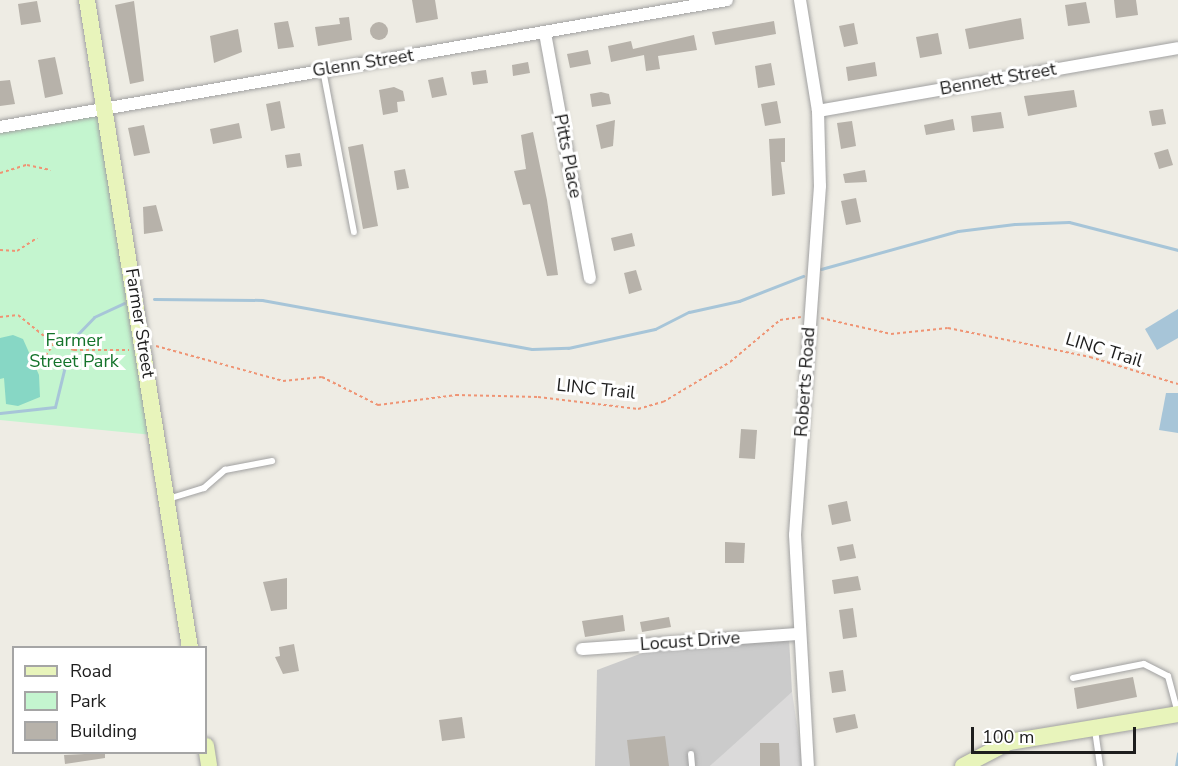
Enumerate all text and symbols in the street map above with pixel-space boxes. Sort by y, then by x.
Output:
street label: Glenn Street [311,44,415,82]
street label: Bennett Street [938,58,1058,100]
street label: Pitts Place [549,112,587,200]
street label: Farmer Street [121,267,159,379]
street label: Roberts Road [790,326,820,438]
street label: LINC Trail [1063,328,1145,372]
park label: Farmer Street Park [29,330,119,372]
street label: LINC Trail [555,374,637,404]
street label: Locust Drive [639,627,741,655]
legend [12,646,207,754]
text: Road [70,659,112,683]
text: Park [70,689,106,713]
scale bar [974,715,1139,753]
text: Building [70,719,137,743]
text: 100 m [982,725,1034,749]

